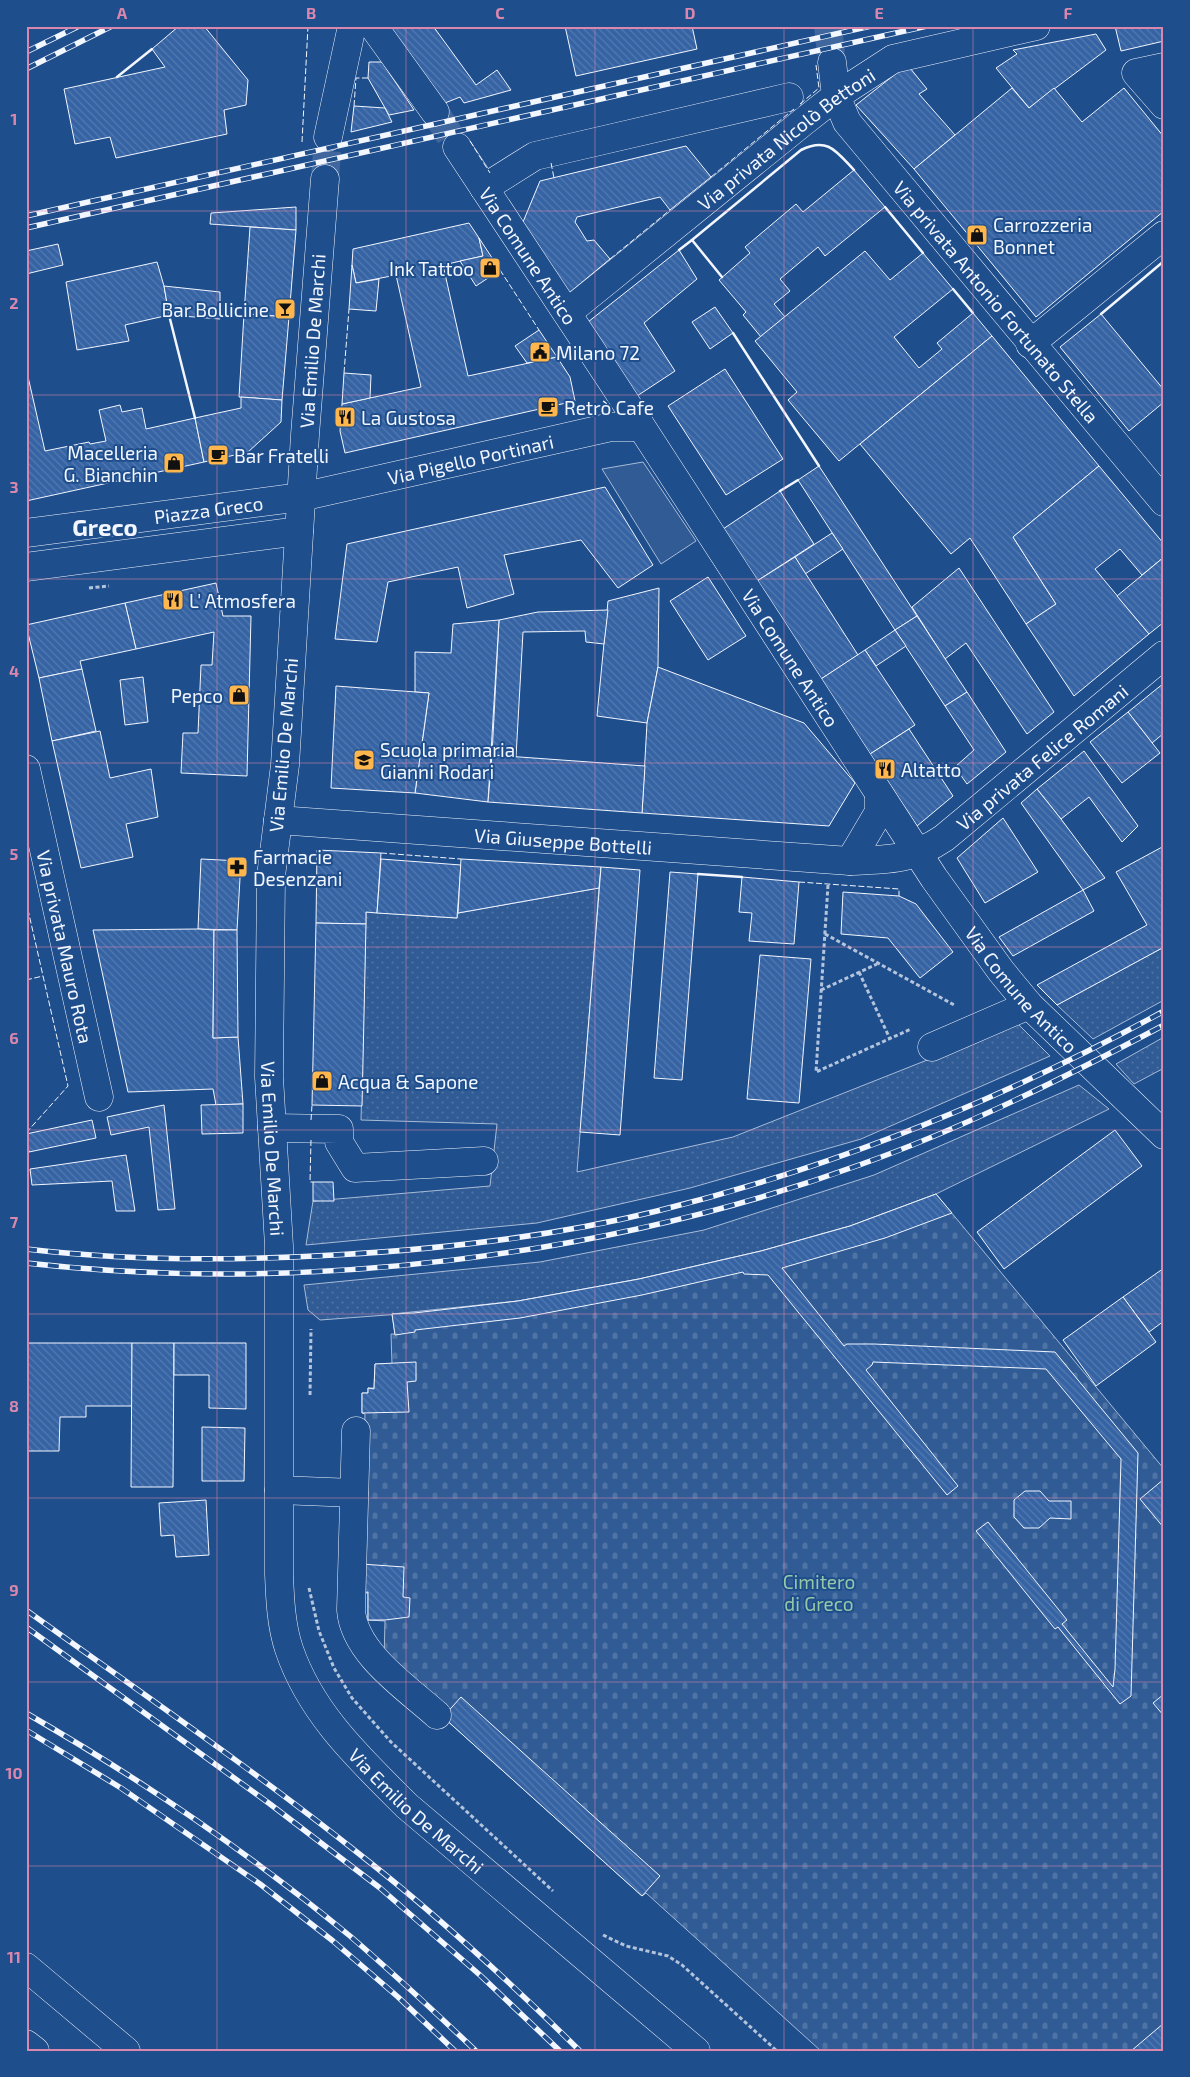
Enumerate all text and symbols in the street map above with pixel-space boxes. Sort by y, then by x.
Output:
text: A [117,3,128,22]
text: B [306,3,316,22]
text: C [495,3,505,22]
text: D [685,3,696,22]
text: E [874,3,884,22]
text: F [1064,3,1073,22]
street label: Via privata Nicolò Bettoni [692,63,879,215]
text: 1 [11,109,17,128]
street label: Via privata Antonio Fortunato Stella [889,176,1104,427]
street label: Via Comune Antico [475,182,582,329]
place label: Carrozzeria Bonnet [993,213,1092,258]
shop icon: Carrozzeria Bonnet [965,223,989,247]
street label: Via Emilio De Marchi [294,253,330,429]
shop icon: Ink Tattoo [478,256,502,280]
place label: Ink Tattoo [389,257,474,280]
text: 2 [9,293,19,312]
bar icon: Bar Bollicine [273,297,297,321]
place label: Bar Bollicine [162,298,269,321]
public building icon: Milano 72 [528,340,552,364]
place label: Milano 72 [556,341,640,364]
cafe icon: Retrò Cafe [536,395,560,419]
place label: Retrò Cafe [564,396,654,419]
restaurant icon: La Gustosa [333,405,357,429]
place label: La Gustosa [361,406,456,429]
street label: Via Pigello Portinari [385,429,556,489]
place label: Macelleria G. Bianchin [63,441,158,486]
cafe icon: Bar Fratelli [206,443,230,467]
place label: Bar Fratelli [234,444,329,467]
shop icon: Macelleria G. Bianchin [162,451,186,475]
text: 3 [9,477,19,496]
street label: Piazza Greco [152,491,264,528]
district label: Greco [72,512,138,541]
street label: Via Comune Antico [738,584,844,731]
restaurant icon: L' Atmosfera [161,588,185,612]
place label: L' Atmosfera [189,589,296,612]
street label: Via Emilio De Marchi [264,657,302,833]
text: 4 [9,661,19,680]
street label: Via privata Felice Romani [951,679,1132,835]
shop icon: Pepco [227,683,251,707]
place label: Pepco [171,684,223,707]
place label: Scuola primaria Gianni Rodari [380,738,515,783]
school or university icon: Scuola primaria Gianni Rodari [352,748,376,772]
restaurant icon: Altatto [873,757,897,781]
place label: Altatto [901,758,961,781]
street label: Via Giuseppe Bottelli [474,823,653,858]
text: 5 [10,844,19,863]
place label: Farmacie Desenzani [253,845,343,890]
street label: Via privata Mauro Rota [33,848,98,1045]
pharmacy icon: Farmacie Desenzani [225,855,249,879]
street label: Via Comune Antico [961,922,1083,1057]
text: 6 [9,1028,19,1047]
street label: Via Emilio De Marchi [257,1061,290,1237]
shop icon: Acqua & Sapone [310,1069,334,1093]
place label: Acqua & Sapone [338,1070,478,1093]
text: 7 [10,1212,19,1231]
text: 8 [9,1396,19,1415]
park label: Cimitero di Greco [783,1570,855,1615]
text: 9 [9,1580,19,1599]
street label: Via Emilio De Marchi [344,1743,489,1878]
text: 10 [5,1763,23,1782]
text: 11 [7,1947,21,1966]

